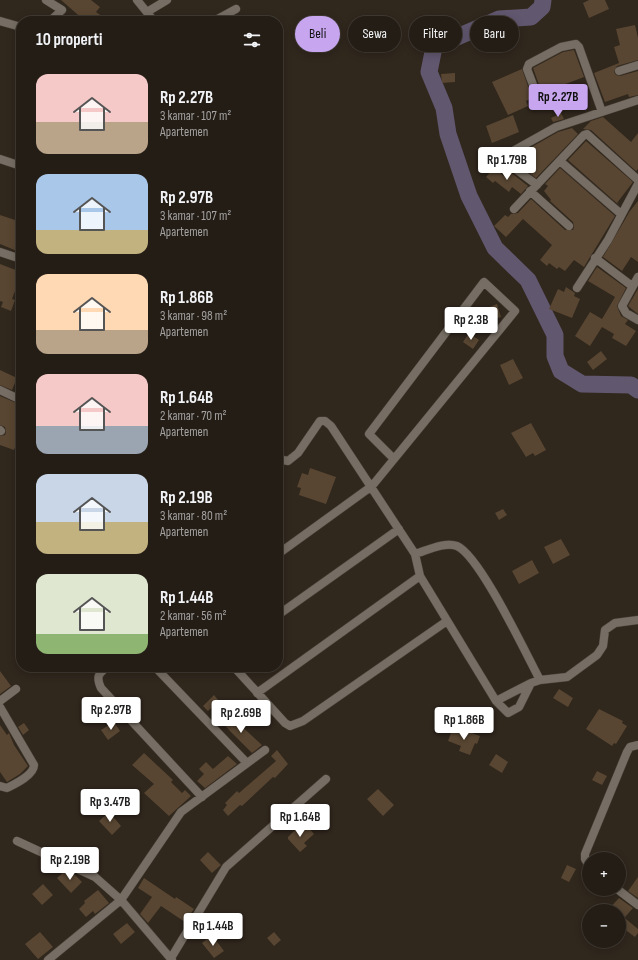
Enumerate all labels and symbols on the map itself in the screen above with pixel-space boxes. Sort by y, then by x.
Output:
pin: Rp 2.27B [517,84,599,118]
pin: Rp 1.79B [466,147,548,181]
pin: Rp 2.3B [434,307,508,341]
pin: Rp 2.97B [70,697,152,731]
pin: Rp 2.69B [200,700,282,734]
pin: Rp 1.86B [423,707,505,741]
pin: Rp 3.47B [69,789,151,823]
pin: Rp 1.64B [259,804,341,838]
pin: Rp 2.19B [29,847,111,881]
pin: Rp 1.44B [172,913,254,947]

